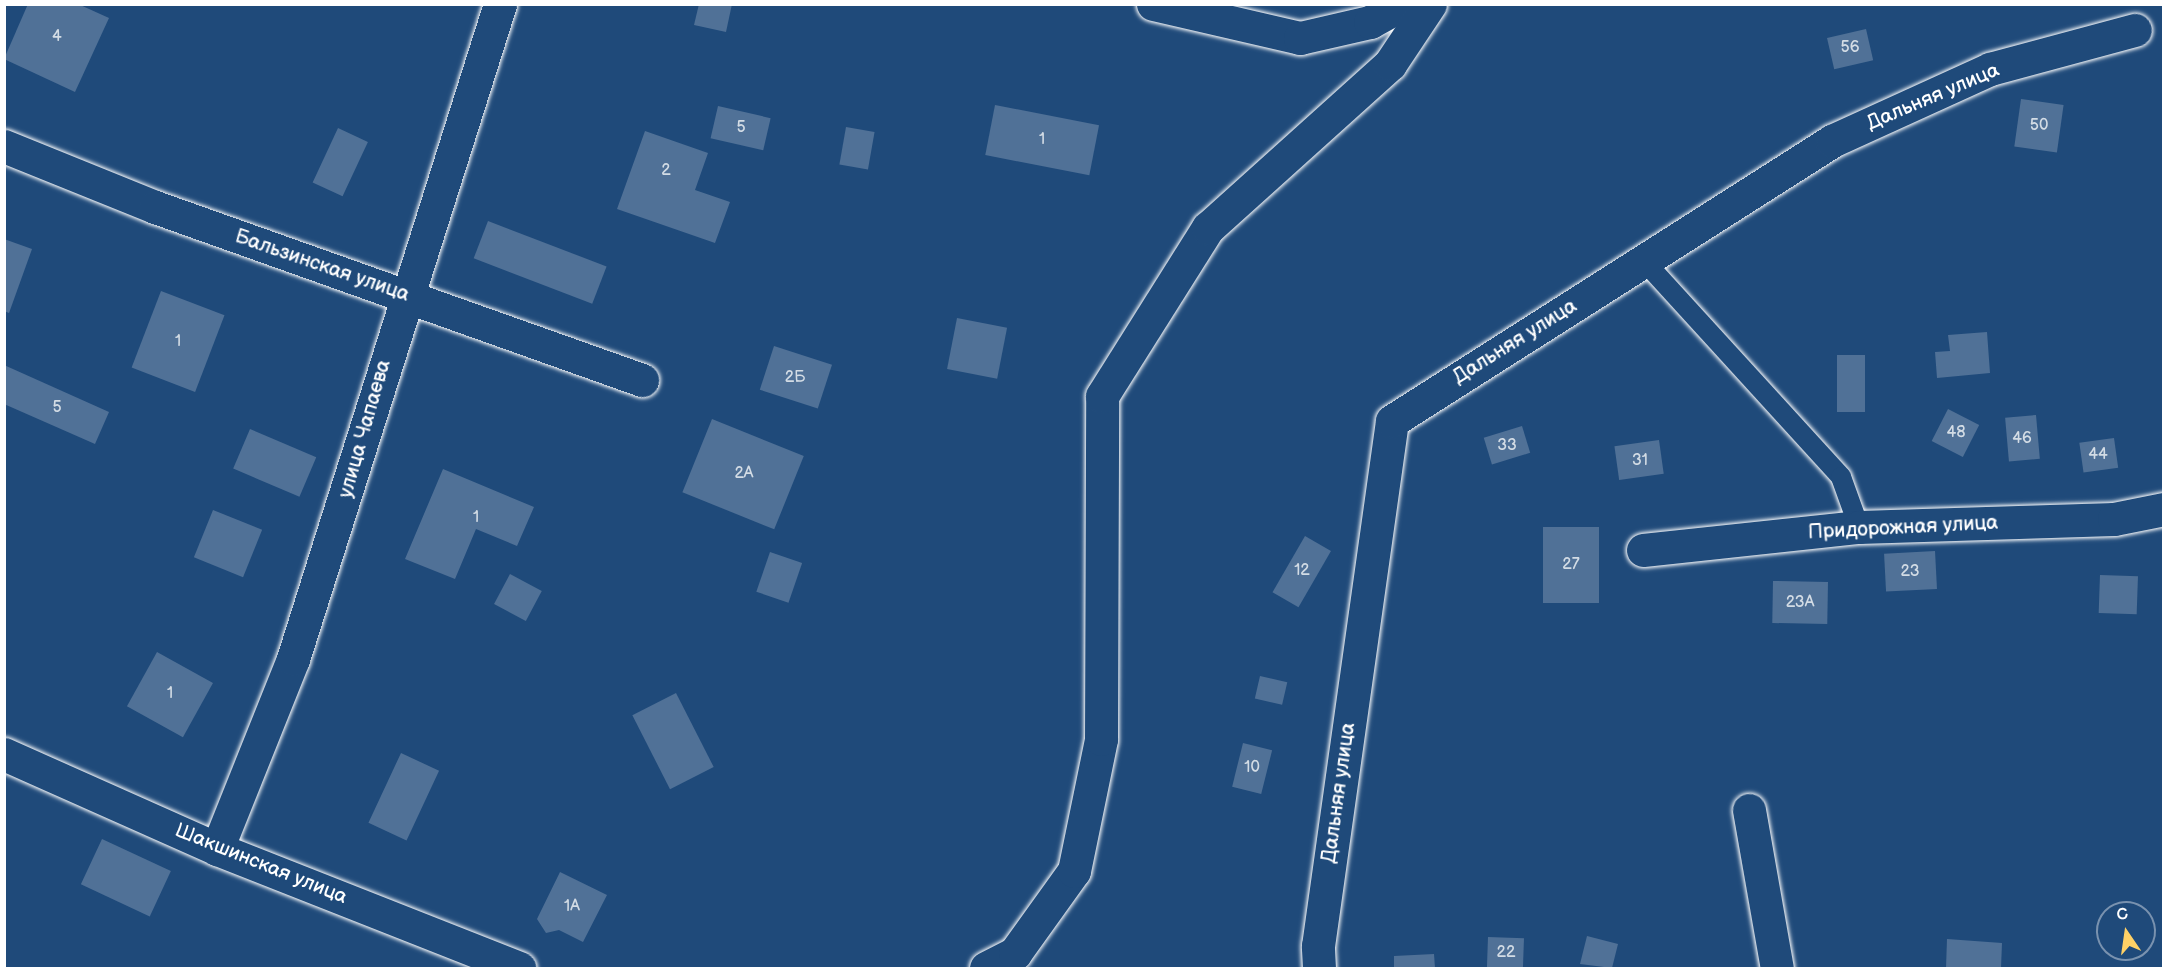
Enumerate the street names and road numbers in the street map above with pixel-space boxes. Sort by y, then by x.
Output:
street label: Дальняя улица [1863,58,2003,136]
street label: Бальзинская улица [232,225,412,307]
street label: Дальняя улица [1449,294,1581,390]
street label: улица Чапаева [334,357,396,501]
street label: Придорожная улица [1807,511,1999,545]
street label: Дальняя улица [1317,721,1361,865]
street label: Шакшинская улица [171,819,351,909]

